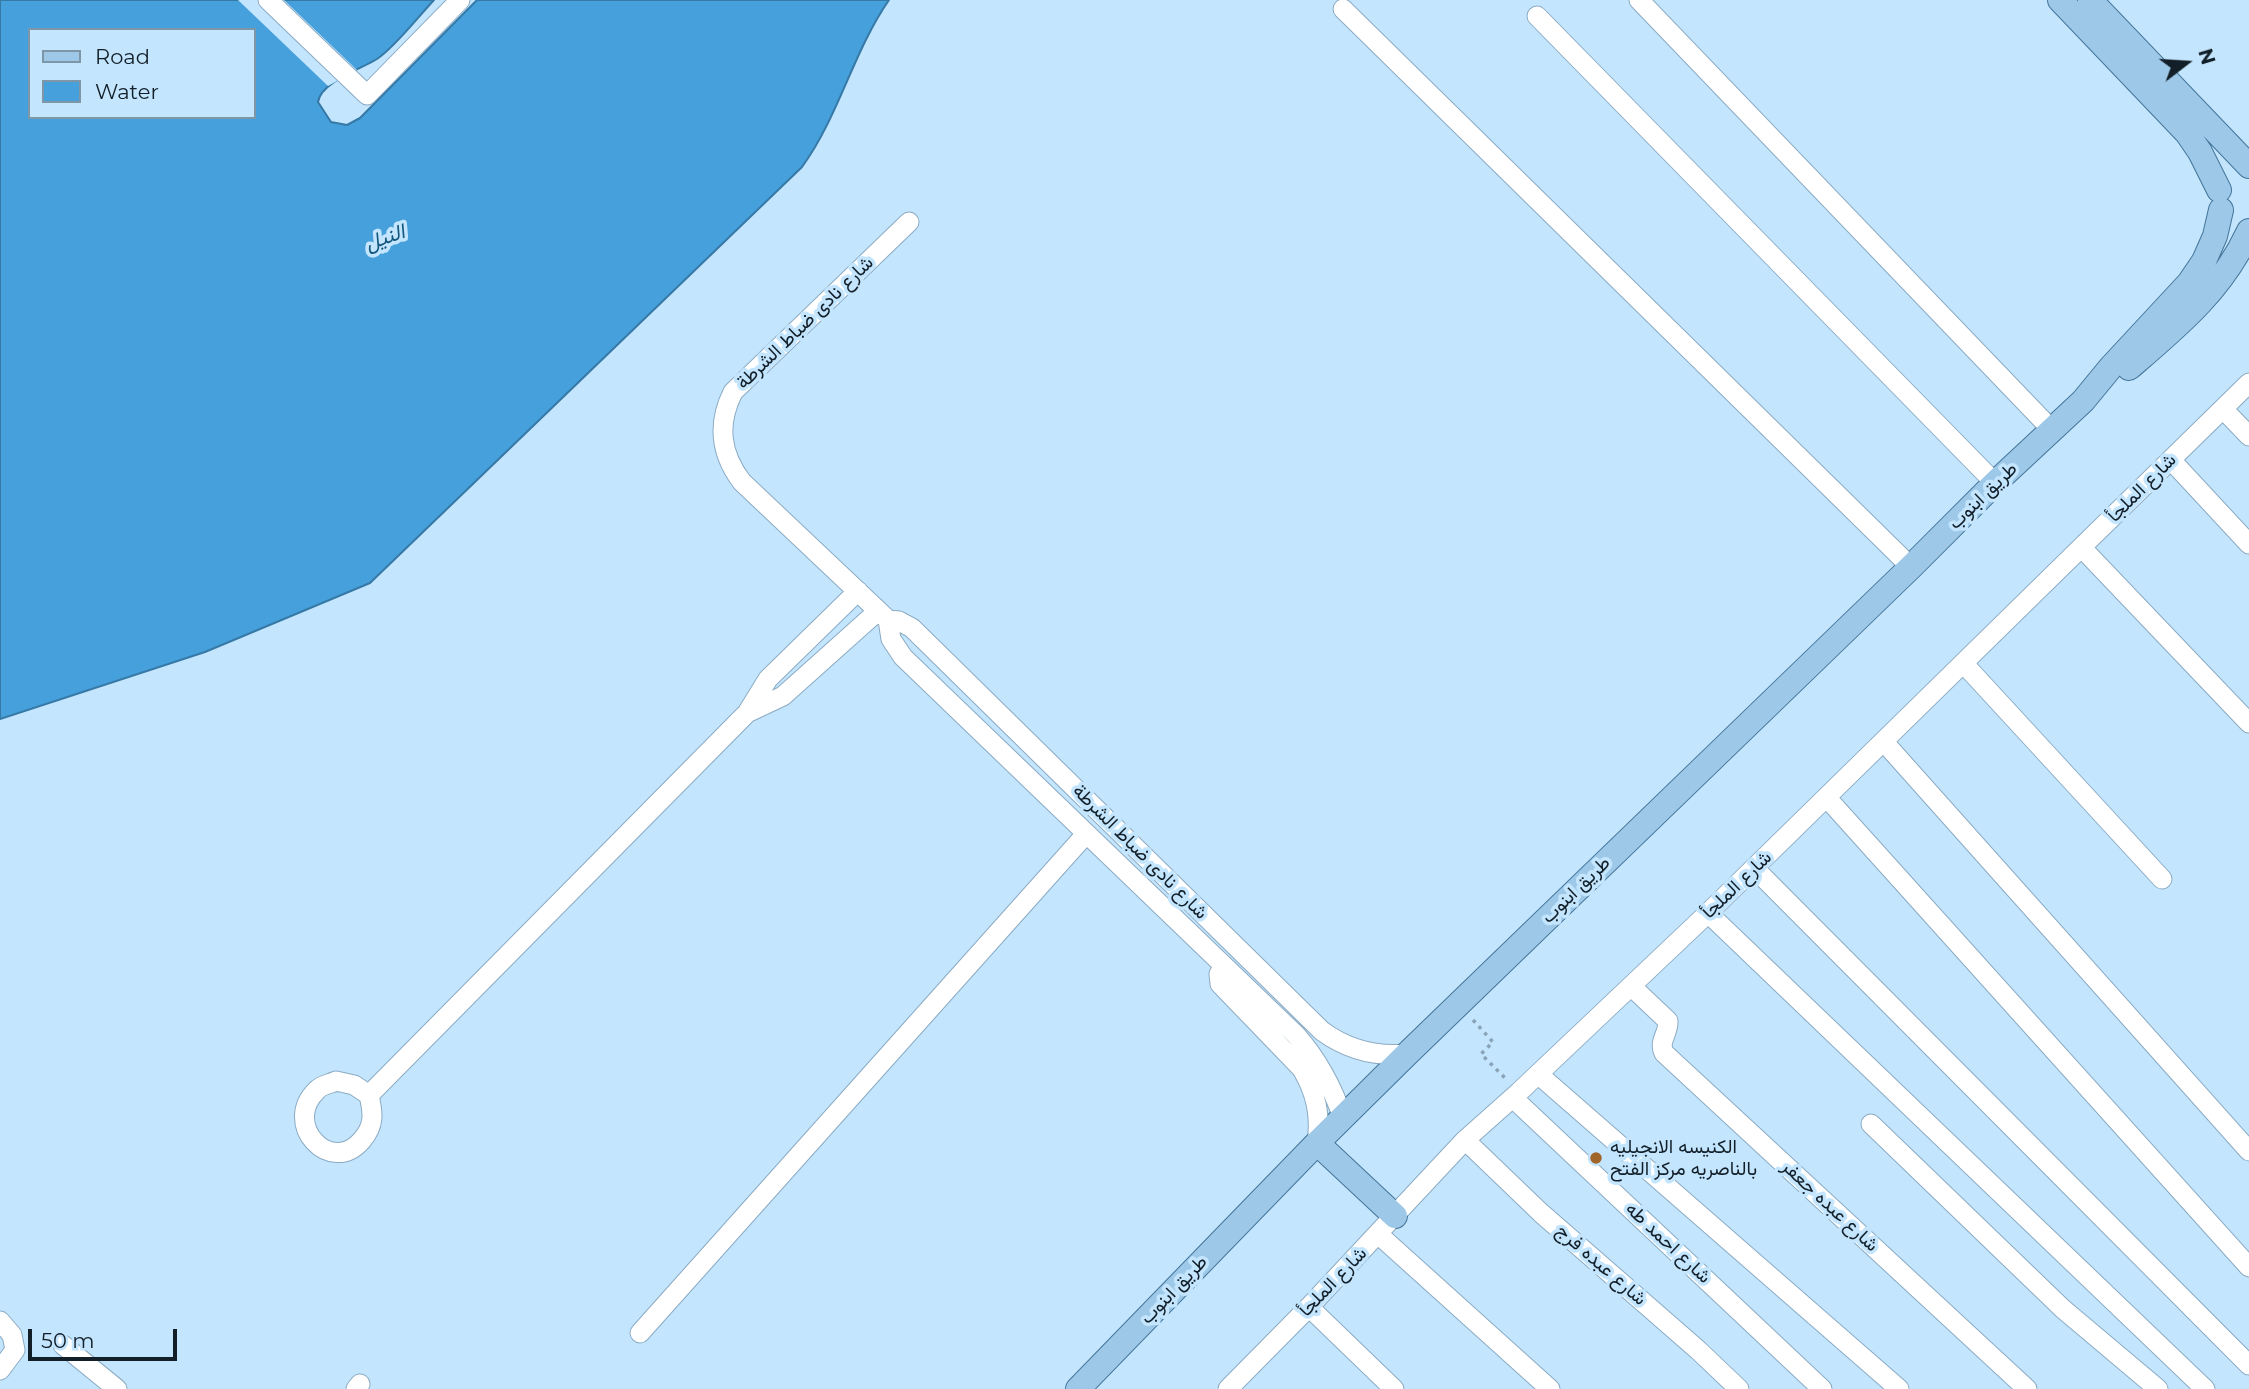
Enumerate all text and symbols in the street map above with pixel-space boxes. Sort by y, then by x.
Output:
legend [28,28,256,119]
north arrow [2151,28,2221,98]
text: Road [95,44,150,69]
text: N [2193,46,2220,67]
text: Water [95,79,159,104]
water label: النيل [362,220,408,256]
street label: شارع نادى ضباط الشرطة [732,252,878,394]
street label: شارع الملجأ [2103,449,2181,527]
street label: طريق ابنوب [1944,458,2022,534]
street label: شارع نادى ضباط الشرطة [1068,780,1212,924]
street label: شارع الملجأ [1697,846,1777,924]
street label: طريق ابنوب [1537,852,1615,928]
place label: الكنيسه الانجيليه بالناصريه مركز الفتح [1610,1136,1757,1180]
marker: الكنيسه الانجيليه بالناصريه مركز الفتح [1588,1150,1604,1166]
street label: شارع عبده جعفر [1777,1155,1883,1257]
street label: شارع احمد طه [1621,1198,1715,1288]
street label: شارع عبده فرج [1551,1220,1651,1310]
street label: شارع الملجأ [1294,1242,1372,1322]
street label: طريق ابنوب [1136,1251,1212,1329]
scale bar [32,1316,180,1360]
text: 50 m [41,1328,95,1353]

